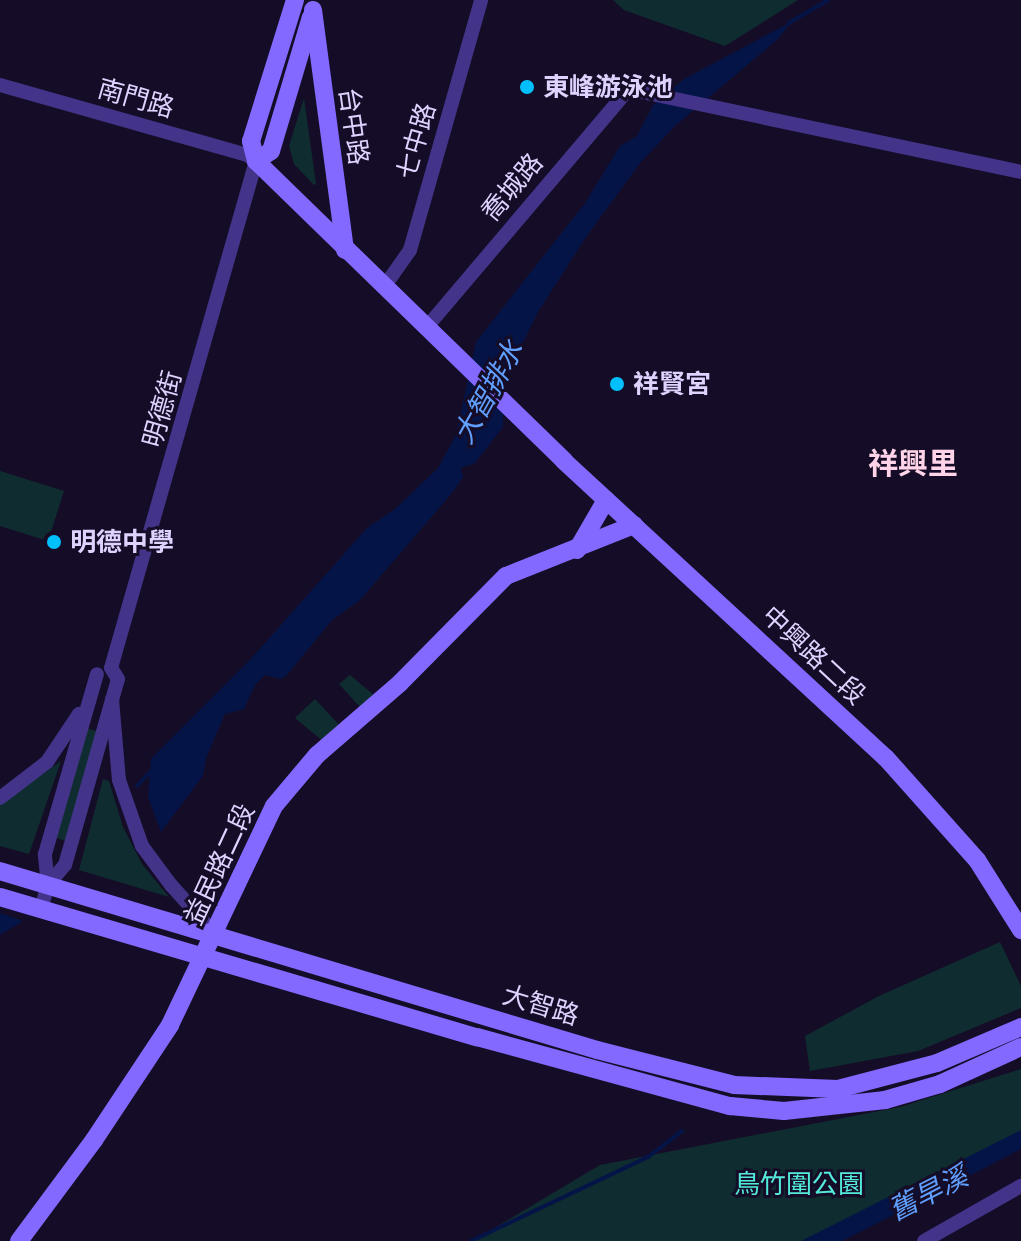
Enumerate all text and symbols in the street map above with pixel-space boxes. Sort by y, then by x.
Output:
place label: 東峰游泳池 [543,71,673,103]
street label: 南門路 [94,72,178,124]
marker: 東峰游泳池 [518,78,536,96]
street label: 台中路 [333,85,375,167]
street label: 七中路 [390,99,442,183]
street label: 喬城路 [475,147,549,227]
water label: 大智排水 [446,335,530,449]
street label: 明德街 [136,367,188,451]
place label: 祥賢宮 [633,368,711,400]
marker: 祥賢宮 [608,375,626,393]
district label: 祥興里 [868,445,958,481]
place label: 明德中學 [70,526,174,558]
marker: 明德中學 [45,533,63,551]
street label: 中興路二段 [756,599,872,711]
street label: 益民路二段 [177,798,261,930]
street label: 大智路 [499,979,583,1031]
water label: 舊旱溪 [883,1159,973,1227]
park label: 鳥竹圍公園 [734,1168,864,1200]

